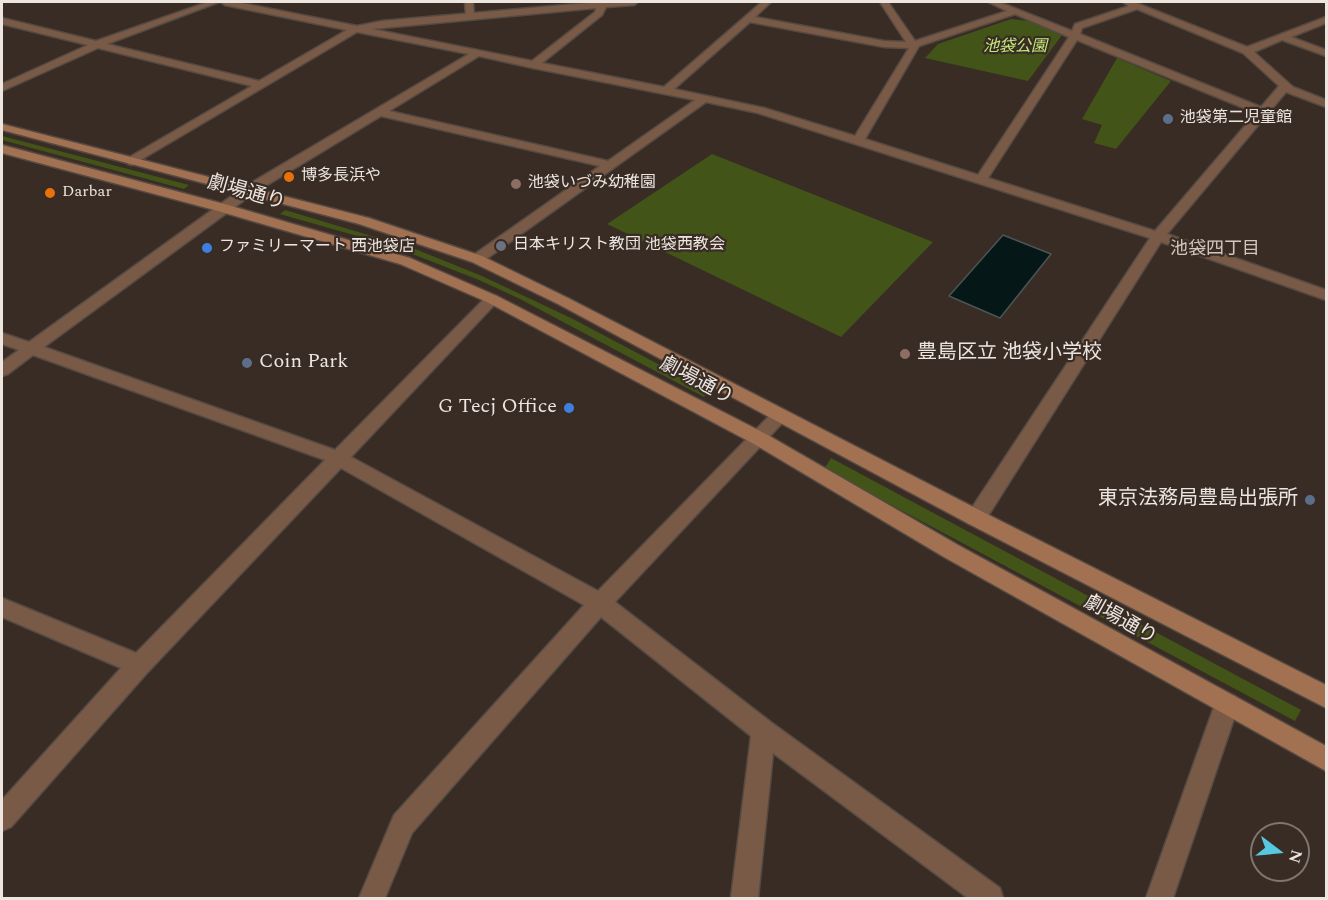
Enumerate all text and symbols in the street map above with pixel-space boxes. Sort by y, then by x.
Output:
park label: 池袋公園 [983,38,1047,58]
place label: 池袋第二児童館 [1180,109,1292,129]
marker: 池袋第二児童館 [1161,112,1175,126]
place label: 博多長浜や [301,167,381,187]
marker: 博多長浜や [282,170,296,184]
street label: 劇場通り [204,171,288,217]
place label: 池袋いづみ幼稚園 [528,174,656,194]
marker: 池袋いづみ幼稚園 [509,177,523,191]
place label: Darbar [62,183,112,203]
marker: Darbar [43,186,57,200]
place label: 日本キリスト教団 池袋西教会 [513,236,725,256]
place label: ファミリーマート 西池袋店 [219,238,415,258]
marker: 日本キリスト教団 池袋西教会 [494,239,508,253]
district label: 池袋四丁目 [1170,239,1260,261]
marker: ファミリーマート 西池袋店 [200,241,214,255]
place label: 豊島区立 池袋小学校 [917,342,1102,366]
marker: 豊島区立 池袋小学校 [898,347,912,361]
place label: Coin Park [259,351,348,375]
street label: 劇場通り [655,353,737,411]
marker: Coin Park [240,356,254,370]
place label: G Tecj Office [438,396,557,420]
marker: G Tecj Office [562,401,576,415]
place label: 東京法務局豊島出張所 [1098,488,1298,512]
marker: 東京法務局豊島出張所 [1303,493,1317,507]
street label: 劇場通り [1079,591,1161,651]
north arrow [1250,822,1310,882]
text: N [1282,847,1309,866]

